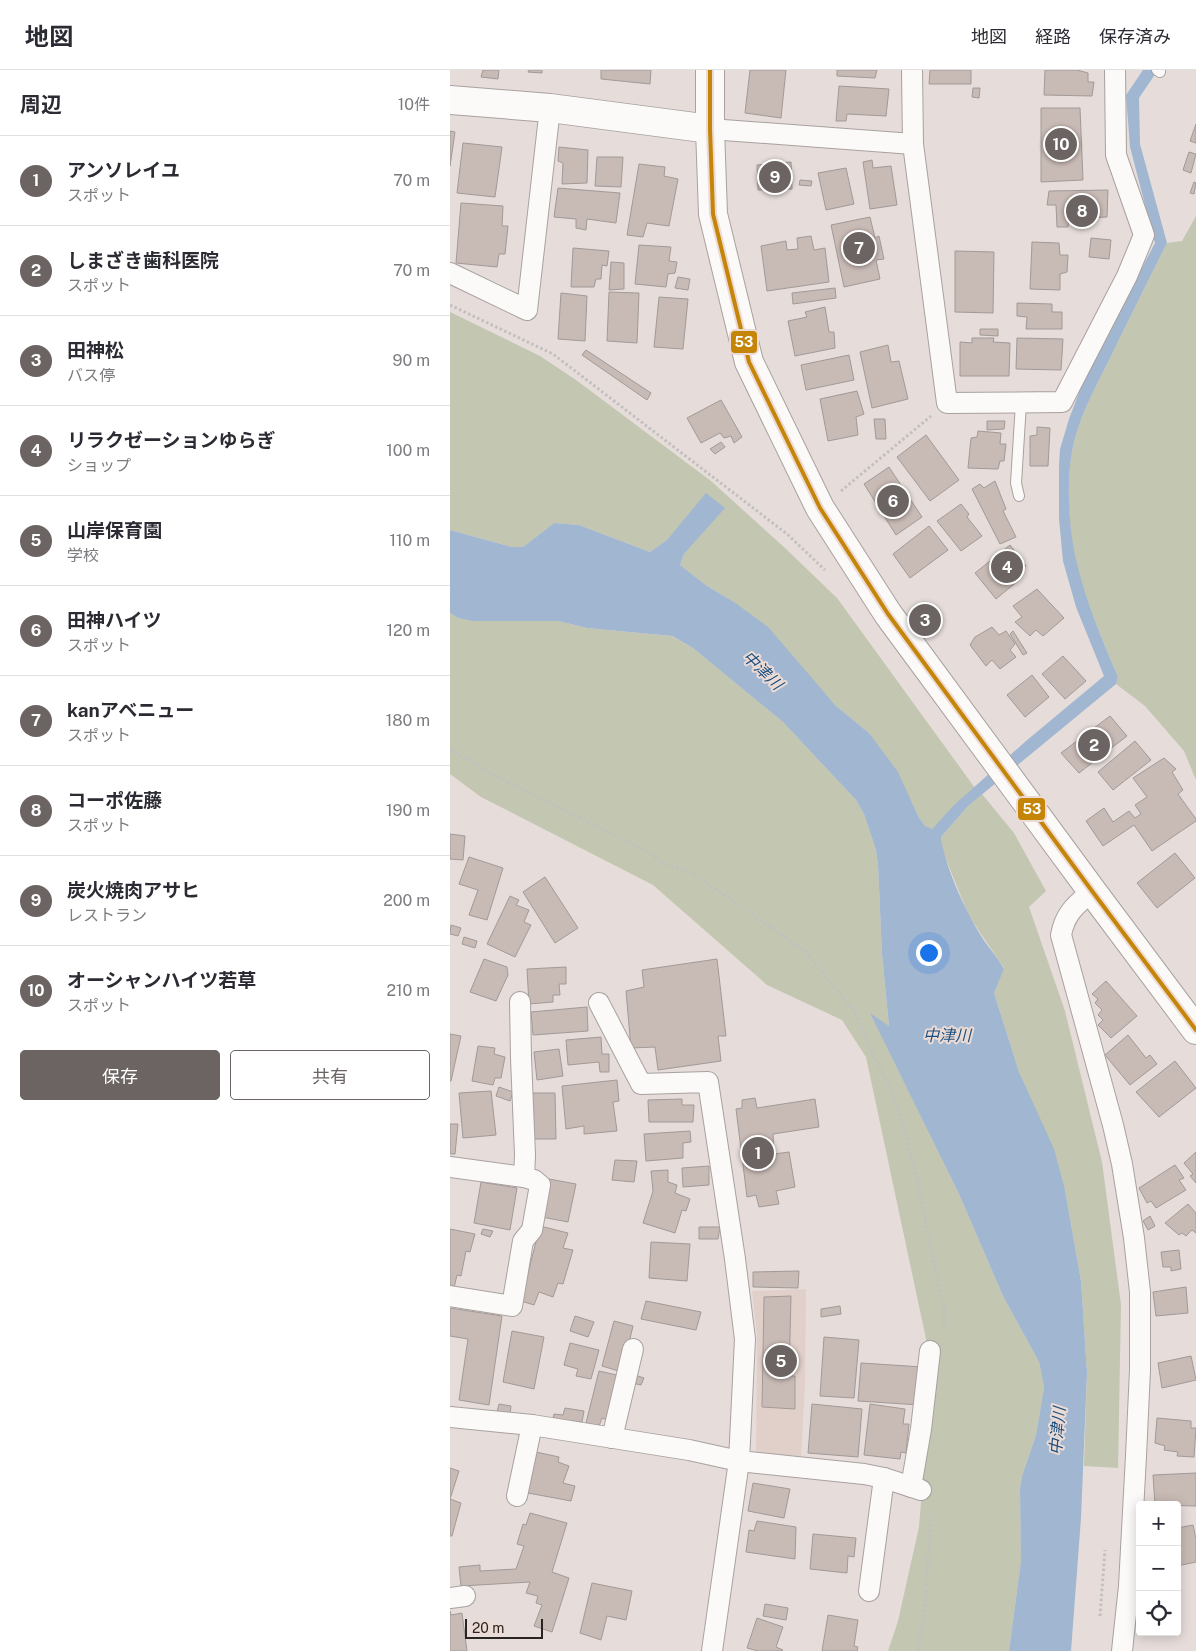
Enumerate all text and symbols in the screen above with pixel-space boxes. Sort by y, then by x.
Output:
text: 地図 [25,22,73,50]
text: 地図 [971,26,1007,47]
text: 経路 [1035,26,1071,47]
text: 保存済み [1099,26,1171,47]
text: 周辺 [20,92,62,117]
text: 10件 [398,95,430,114]
pin: 10 [1045,125,1077,163]
pin: 9 [759,158,791,196]
text: アンソレイユ [67,159,180,181]
text: 1 [33,171,39,190]
text: 70 m [393,171,430,190]
text: スポット [67,186,131,205]
pin: 8 [1066,192,1098,230]
pin: 7 [843,229,875,267]
text: しまざき歯科医院 [67,249,219,271]
text: 2 [31,261,41,280]
text: 70 m [393,261,430,280]
text: スポット [67,276,131,295]
line badge: 53 [730,330,758,354]
text: 53 [735,334,753,350]
text: 田神松 [67,339,124,361]
text: 3 [31,351,41,370]
text: 90 m [393,351,430,370]
text: バス停 [67,366,115,385]
text: リラクゼーションゆらぎ [67,429,276,451]
text: 4 [31,441,41,460]
text: 100 m [386,441,430,460]
text: ショップ [67,456,131,475]
pin: 6 [877,482,909,520]
text: 山岸保育園 [67,519,162,541]
text: 5 [31,531,41,550]
text: 110 m [389,531,430,550]
text: 学校 [67,546,99,565]
pin: 4 [991,548,1023,586]
pin: 3 [909,601,941,639]
text: 田神ハイツ [67,609,162,631]
text: 6 [31,621,41,640]
text: 120 m [386,621,430,640]
text: スポット [67,636,131,655]
water label: 中津川 [739,647,788,695]
text: kanアベニュー [67,699,194,721]
text: 7 [31,711,41,730]
text: 180 m [386,711,430,730]
text: スポット [67,726,131,745]
pin: 2 [1078,726,1110,764]
text: コーポ佐藤 [67,789,162,811]
line badge: 53 [1017,797,1046,821]
text: 8 [31,801,41,820]
text: 190 m [386,801,430,820]
text: 53 [1023,801,1041,817]
text: スポット [67,816,131,835]
text: 炭火焼肉アサヒ [67,879,200,901]
text: 9 [31,891,41,910]
text: 200 m [383,891,430,910]
text: レストラン [67,906,147,925]
your location [916,940,942,966]
text: オーシャンハイツ若草 [67,969,256,991]
text: 10 [27,981,45,1000]
text: 210 m [386,981,430,1000]
text: スポット [67,996,131,1015]
water label: 中津川 [923,1026,973,1045]
button: 保存 [20,1050,220,1100]
button: 共有 [230,1050,430,1100]
pin: 1 [742,1134,774,1172]
pin: 5 [765,1342,797,1380]
water label: 中津川 [1046,1404,1069,1456]
map controls [1136,1501,1181,1636]
button: + [1136,1501,1181,1546]
button: − [1136,1546,1181,1591]
button: locate [1136,1591,1181,1636]
scale bar [465,1616,542,1639]
text: 20 m [472,1620,504,1636]

